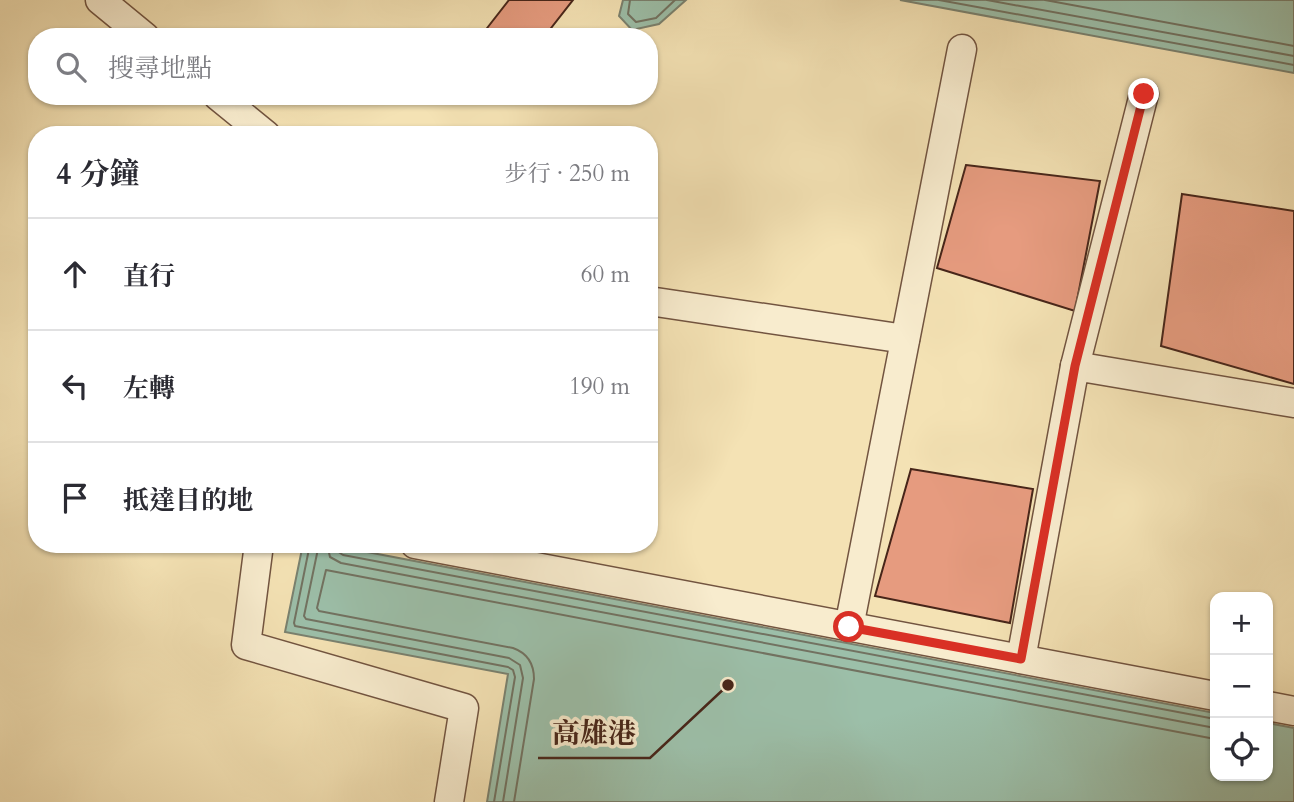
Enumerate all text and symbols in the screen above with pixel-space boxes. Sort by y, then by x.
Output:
search box [28,28,658,105]
icon: search [52,48,90,86]
text: 搜尋地點 [108,51,212,86]
route end [1128,78,1159,109]
text: 4 分鐘 [56,154,139,195]
text: 步行 · 250 m [505,158,630,189]
icon: ahead [56,255,94,293]
text: 直行 [123,259,175,294]
text: 60 m [581,259,630,290]
icon: left [56,367,94,405]
text: 左轉 [123,371,175,406]
text: 190 m [569,371,630,402]
icon: arrive [56,479,94,517]
text: 抵達目的地 [123,483,253,518]
map controls [1210,592,1273,781]
button: + [1210,592,1273,655]
route start [833,611,864,642]
button: − [1210,655,1273,718]
callout: 高雄港 [538,709,650,758]
text: 高雄港 [552,715,636,753]
button: locate [1210,718,1273,781]

